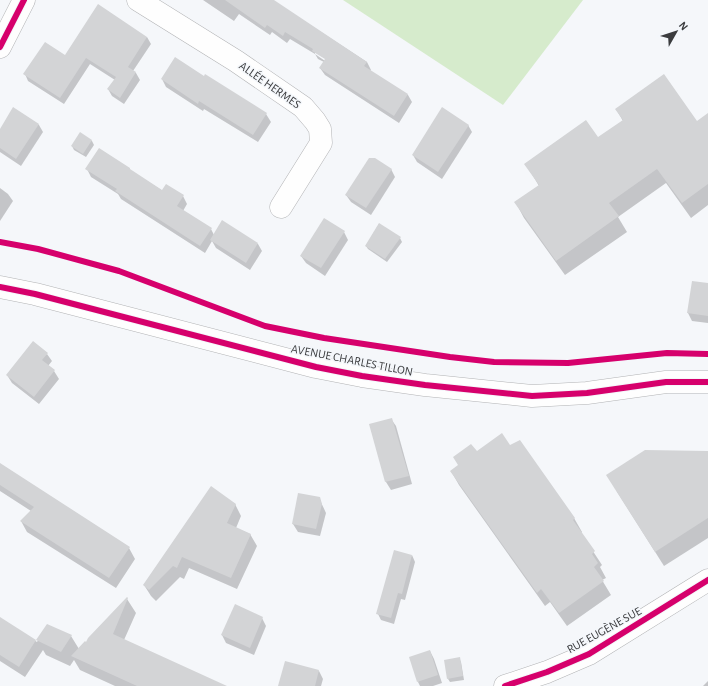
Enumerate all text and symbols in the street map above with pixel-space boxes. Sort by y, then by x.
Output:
north arrow [656,12,696,52]
text: N [677,20,690,32]
street label: ALLÉE HERMES [237,59,304,111]
street label: AVENUE CHARLES TILLON [290,342,414,378]
street label: RUE EUGÈNE SUE [564,604,643,655]

